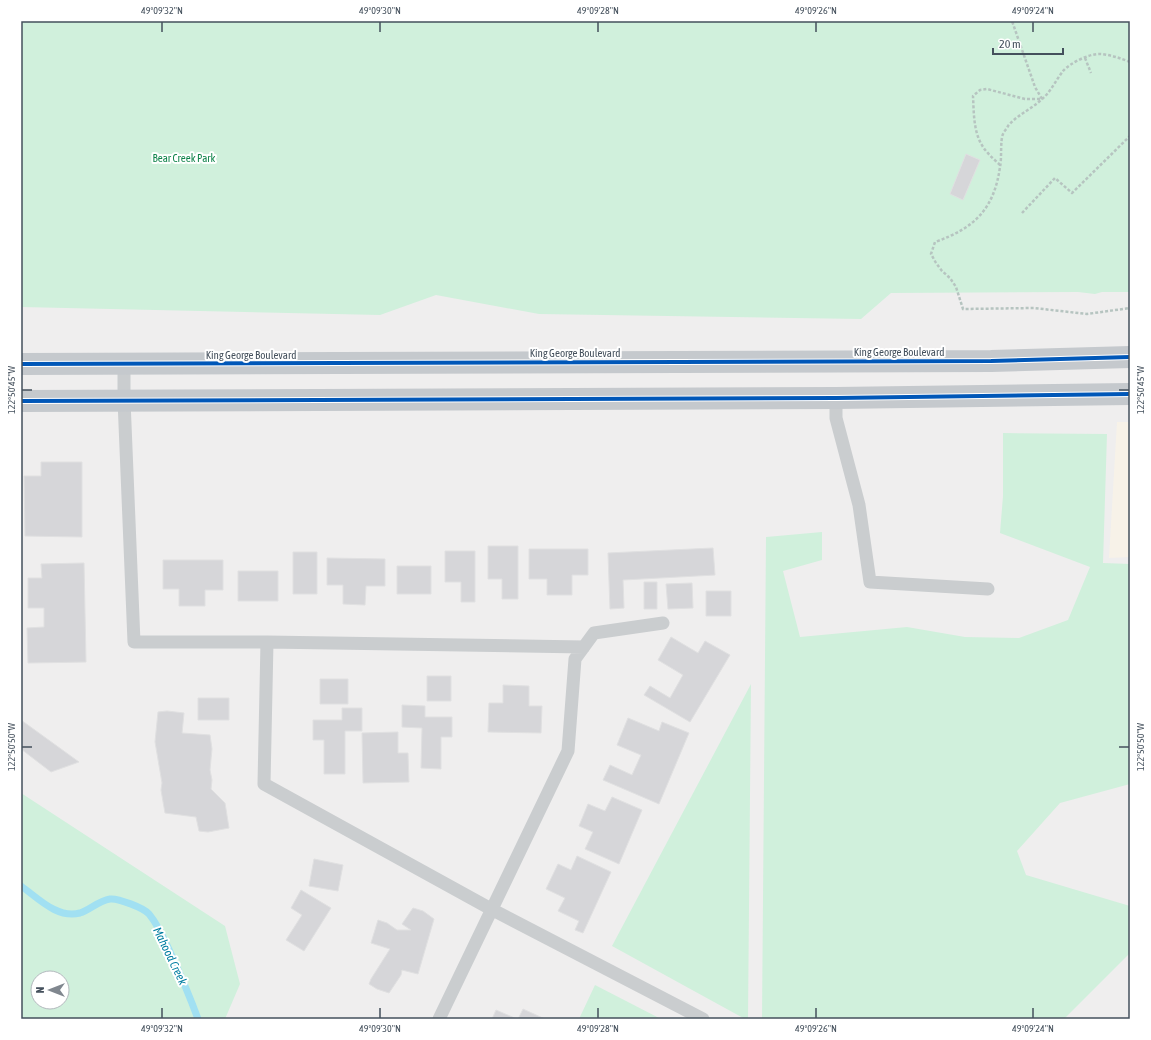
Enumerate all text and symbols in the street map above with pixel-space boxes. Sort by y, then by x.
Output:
text: 49°09'32"N [141,5,183,16]
text: 49°09'30"N [359,5,401,16]
text: 49°09'28"N [577,5,619,16]
text: 49°09'26"N [795,5,837,16]
text: 49°09'24"N [1012,5,1054,16]
scale bar [993,30,1063,56]
text: 20 m [999,37,1021,51]
park label: Bear Creek Park [153,152,216,164]
street label: King George Boulevard [854,346,944,358]
street label: King George Boulevard [530,347,620,359]
street label: King George Boulevard [206,349,296,361]
text: 122°50'45"W [6,365,17,414]
text: 122°50'45"W [1135,365,1146,414]
text: 122°50'50"W [6,722,17,771]
text: 122°50'50"W [1135,722,1146,771]
water label: Mahood Creek [150,925,190,988]
north arrow [30,970,70,1010]
text: N [34,987,46,993]
text: 49°09'32"N [141,1023,183,1034]
text: 49°09'30"N [359,1023,401,1034]
text: 49°09'28"N [577,1023,619,1034]
text: 49°09'26"N [795,1023,837,1034]
text: 49°09'24"N [1012,1023,1054,1034]

